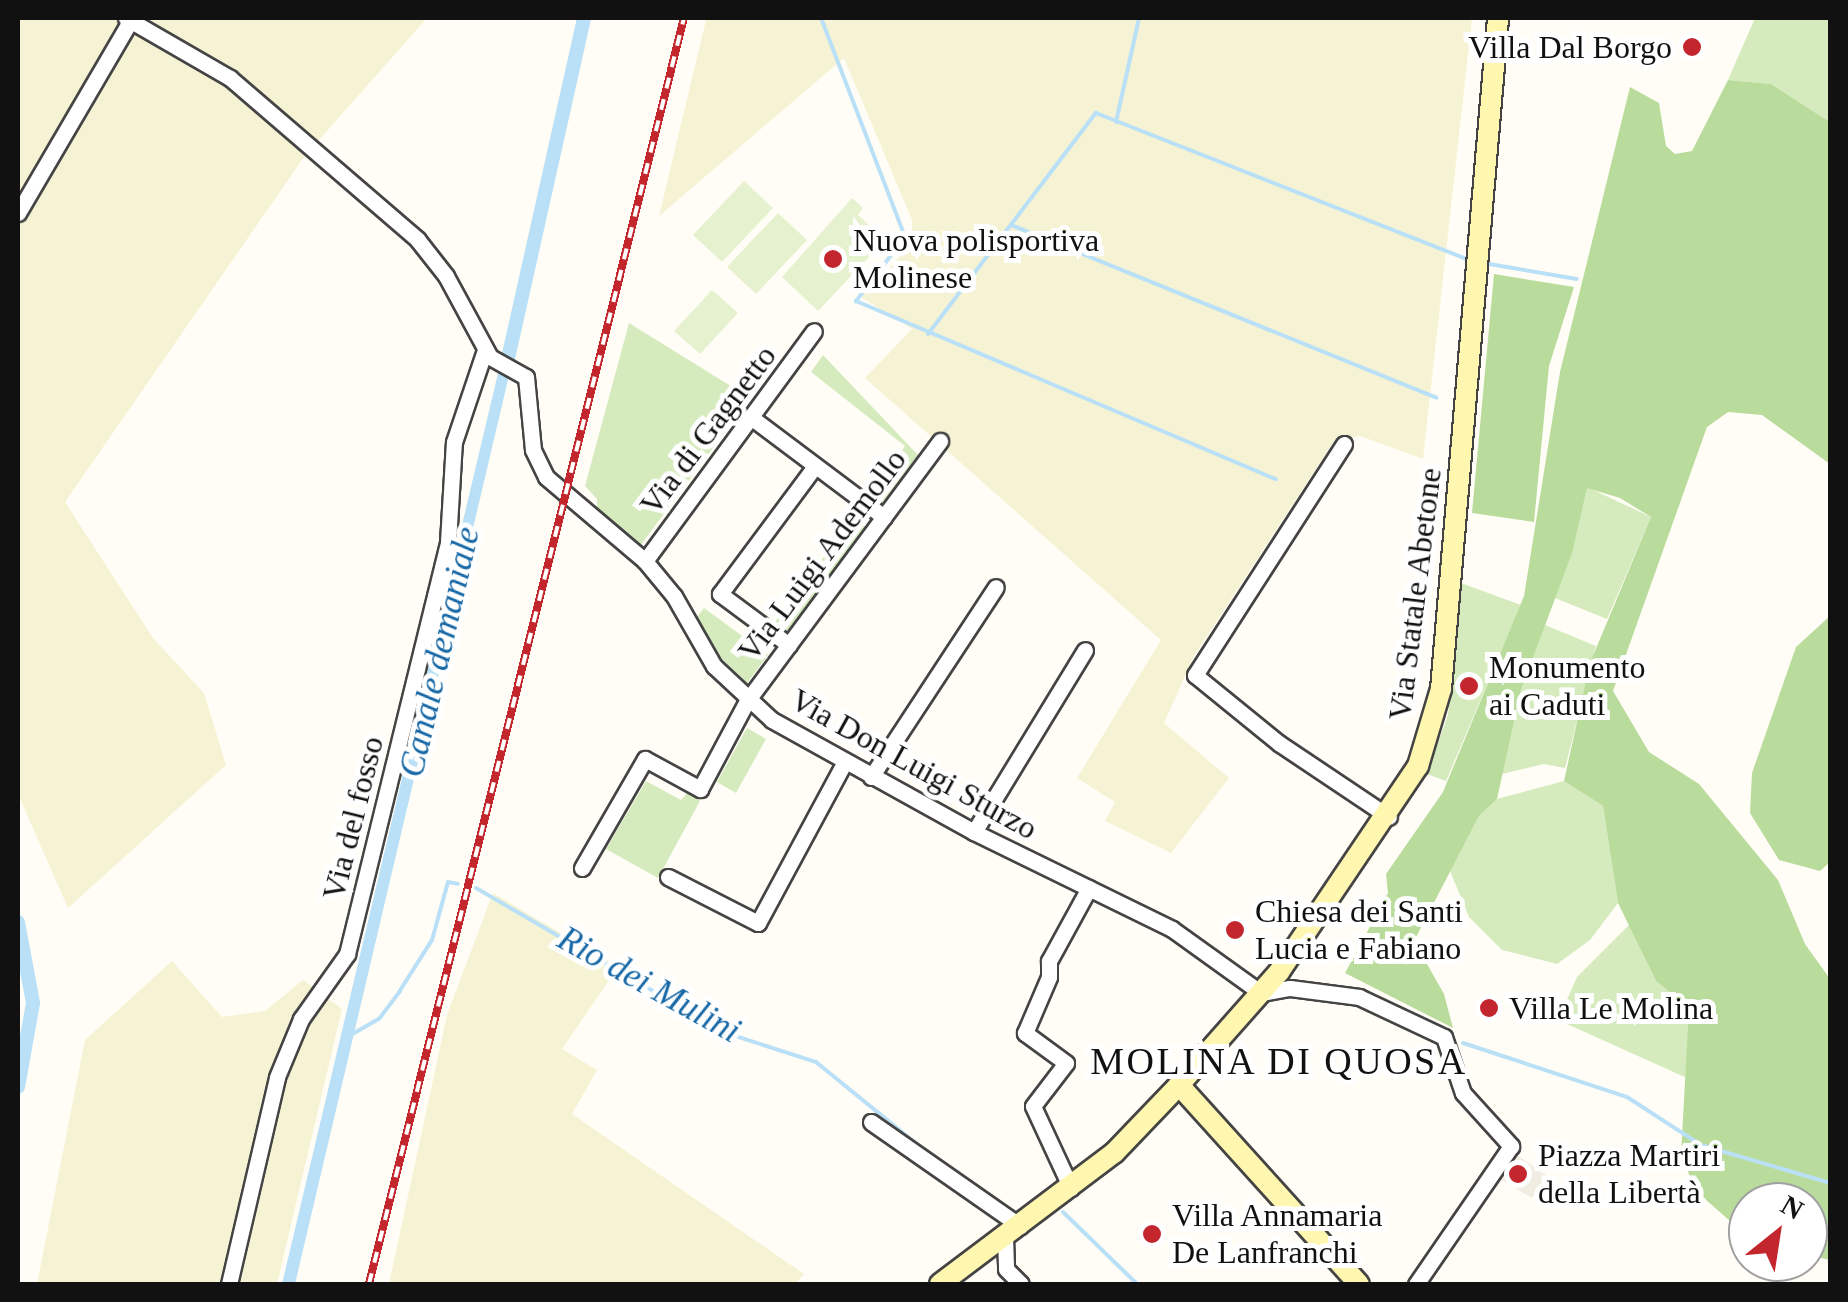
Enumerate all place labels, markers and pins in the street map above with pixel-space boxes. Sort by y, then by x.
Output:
place label: Villa Dal Borgo [1468,28,1672,66]
marker: Villa Dal Borgo [1681,36,1703,58]
place label: Nuova polisportiva Molinese [853,222,1099,297]
marker: Nuova polisportiva Molinese [822,248,844,270]
place label: Monumento ai Caduti [1489,649,1645,724]
marker: Monumento ai Caduti [1458,675,1480,697]
place label: Chiesa dei Santi Lucia e Fabiano [1255,893,1463,968]
marker: Chiesa dei Santi Lucia e Fabiano [1224,919,1246,941]
place label: Villa Le Molina [1509,989,1713,1027]
marker: Villa Le Molina [1478,997,1500,1019]
place label: Piazza Martiri della Libertà [1538,1137,1720,1212]
marker: Piazza Martiri della Libertà [1507,1163,1529,1185]
place label: Villa Annamaria De Lanfranchi [1172,1197,1384,1272]
marker: Villa Annamaria De Lanfranchi [1141,1223,1163,1245]

